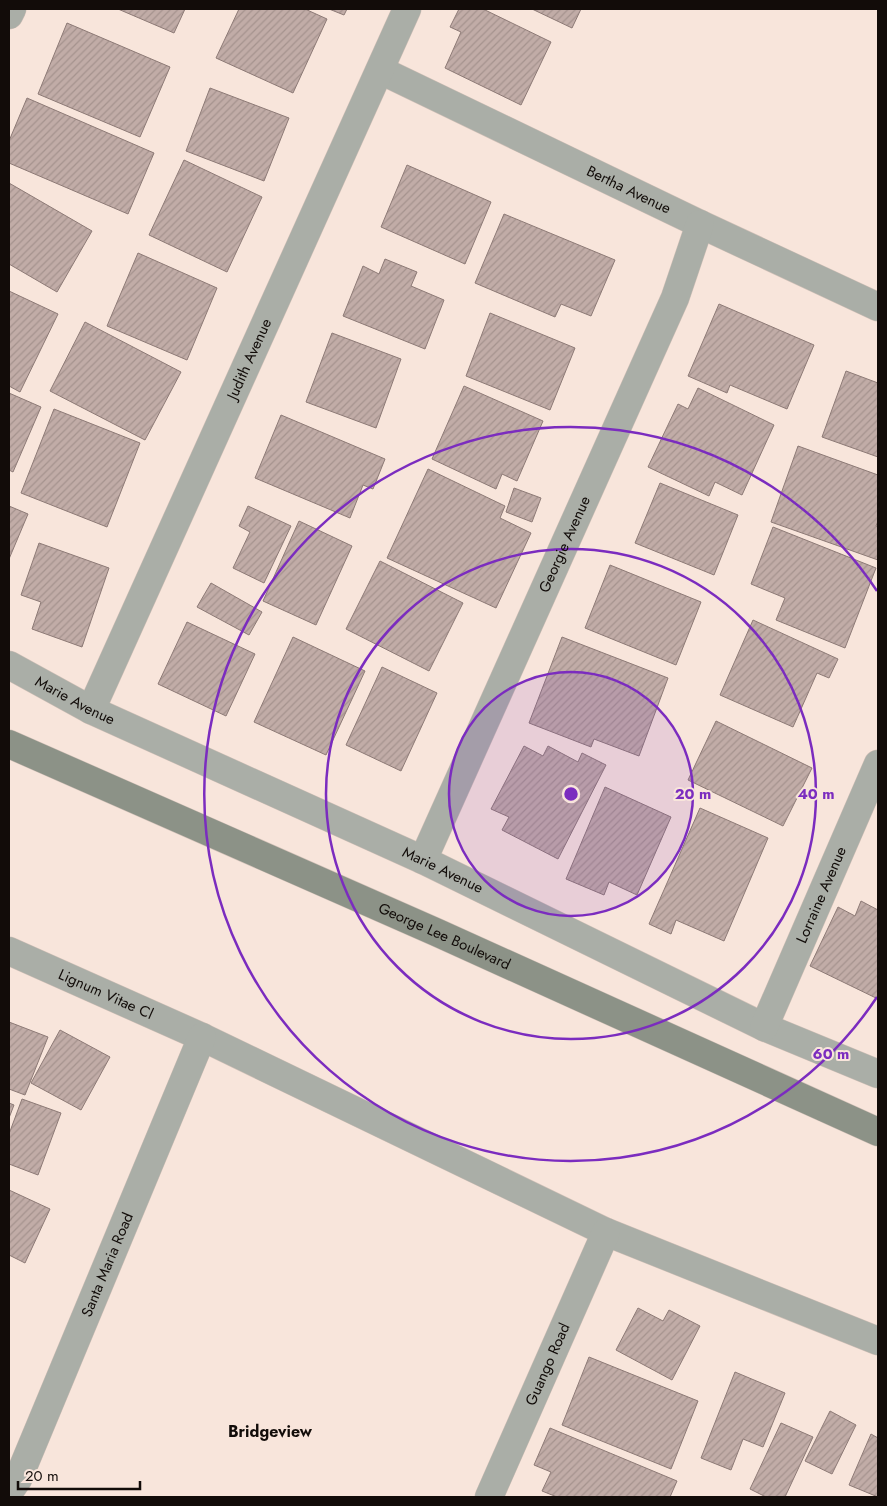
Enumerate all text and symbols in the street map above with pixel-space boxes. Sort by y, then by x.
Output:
street label: Bertha Avenue [583,160,675,220]
street label: Judith Avenue [221,315,277,405]
street label: Georgie Avenue [533,492,596,596]
street label: Marie Avenue [31,670,119,731]
text: 20 m [675,783,711,805]
text: 40 m [797,783,835,805]
centre of rings [562,785,580,803]
street label: Marie Avenue [399,841,487,899]
street label: Lorraine Avenue [791,843,852,947]
street label: George Lee Boulevard [375,897,514,975]
street label: Lignum Vitae Cl [55,963,157,1025]
text: 60 m [813,1043,849,1065]
street label: Santa Maria Road [76,1209,139,1320]
street label: Guango Road [520,1320,575,1409]
district label: Bridgeview [228,1420,313,1443]
scale bar [18,1458,140,1490]
text: 20 m [25,1465,59,1487]

